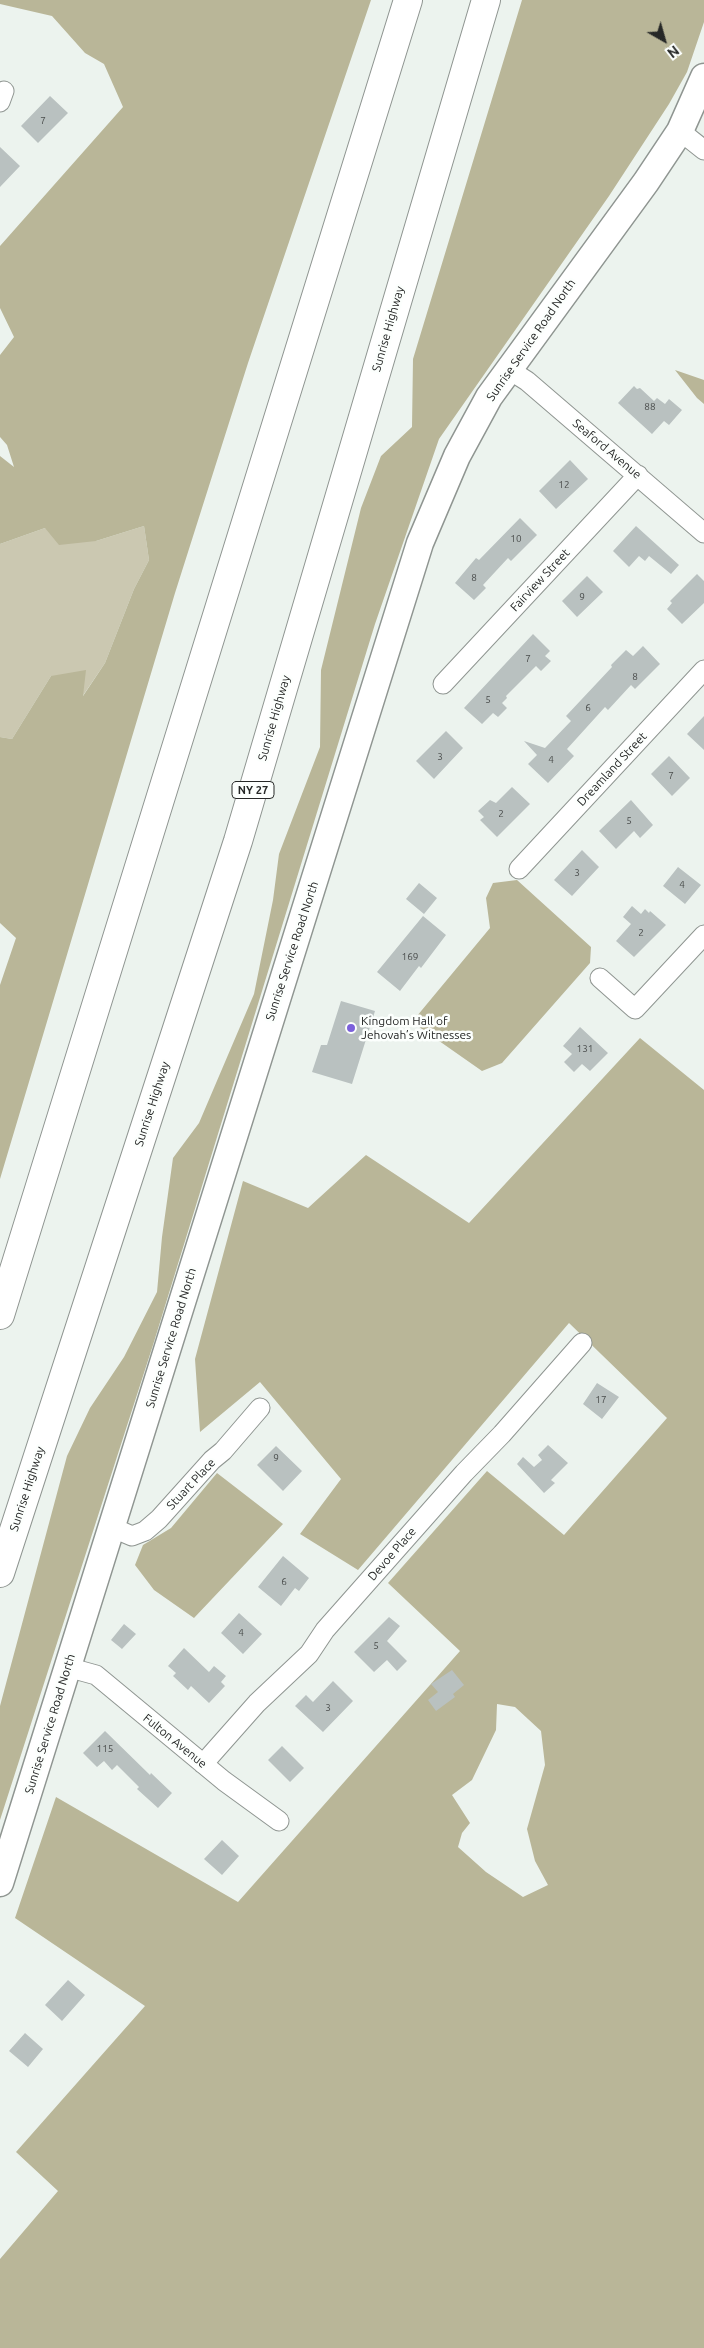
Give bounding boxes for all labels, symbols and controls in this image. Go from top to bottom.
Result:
north arrow [639,15,689,65]
text: N [664,42,682,61]
house number: 7 [40,115,46,127]
street label: Sunrise Service Road North [483,276,579,404]
street label: Sunrise Highway [369,285,407,373]
house number: 88 [644,401,656,413]
street label: Seaford Avenue [570,416,644,482]
house number: 12 [558,479,570,491]
house number: 10 [510,533,522,545]
street label: Fairview Street [507,546,573,614]
house number: 8 [471,572,477,584]
house number: 9 [579,591,585,603]
house number: 7 [525,653,531,665]
house number: 8 [632,671,638,683]
street label: Sunrise Highway [255,674,293,762]
house number: 5 [485,694,491,706]
house number: 6 [585,702,591,714]
street label: Dreamland Street [574,729,650,809]
house number: 3 [437,751,443,763]
house number: 4 [548,754,554,766]
house number: 7 [668,770,674,782]
road number: NY 27 [232,782,274,798]
house number: 2 [498,808,504,820]
house number: 5 [626,815,632,827]
house number: 3 [574,867,580,879]
house number: 4 [679,879,685,891]
street label: Sunrise Service Road North [263,880,321,1022]
house number: 2 [638,927,644,939]
house number: 169 [402,951,418,963]
place label: Kingdom Hall of Jehovah’s Witnesses [361,1014,471,1042]
marker: Kingdom Hall of Jehovah’s Witnesses [345,1022,357,1034]
house number: 131 [577,1043,593,1055]
street label: Sunrise Highway [132,1060,172,1148]
street label: Sunrise Service Road North [143,1266,199,1410]
house number: 17 [595,1394,607,1406]
street label: Sunrise Highway [7,1445,47,1533]
house number: 9 [273,1452,279,1464]
street label: Stuart Place [164,1455,218,1513]
street label: Devoe Place [365,1524,419,1584]
house number: 6 [281,1576,287,1588]
house number: 4 [238,1627,244,1639]
house number: 5 [373,1640,379,1652]
street label: Sunrise Service Road North [22,1652,78,1796]
house number: 3 [325,1702,331,1714]
street label: Fulton Avenue [140,1711,210,1771]
house number: 115 [97,1743,113,1755]

